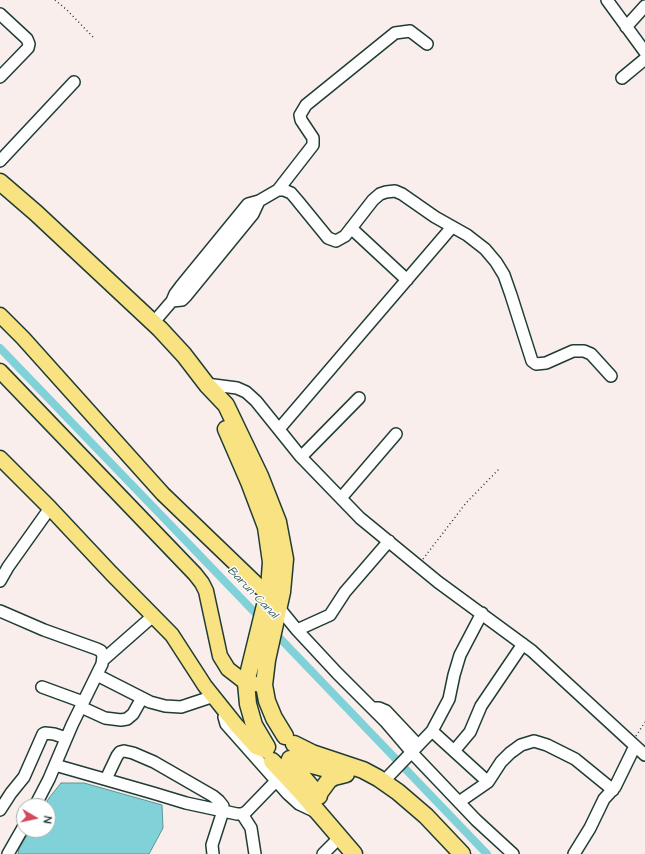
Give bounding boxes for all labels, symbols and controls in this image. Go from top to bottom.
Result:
water label: Barun Canal [224,564,280,622]
north arrow [16,798,56,838]
text: N [39,815,55,824]

